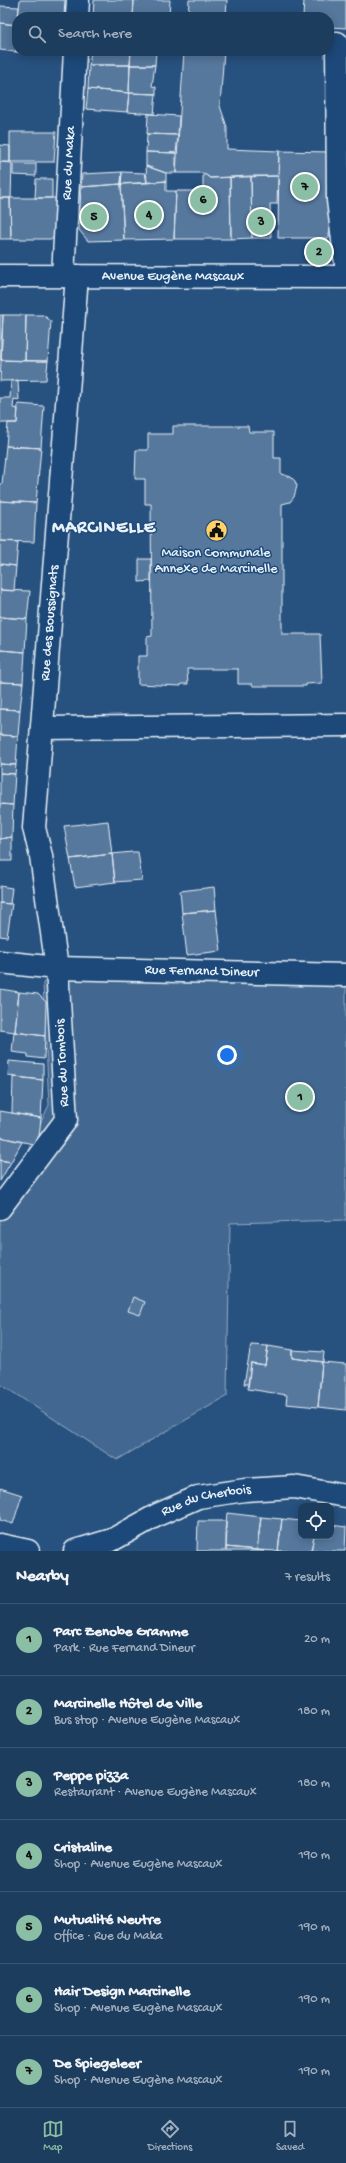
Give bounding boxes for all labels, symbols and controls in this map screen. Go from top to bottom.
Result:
search box [12,12,334,56]
icon: search [26,23,48,45]
text: Search here [58,25,132,43]
street label: Rue du Maka [59,124,80,201]
pin: 7 [292,172,318,202]
pin: 6 [190,185,216,215]
pin: 4 [136,200,162,230]
pin: 5 [81,202,107,232]
pin: 3 [248,207,274,237]
pin: 2 [306,237,332,267]
street label: Avenue Eugène Mascaux [102,268,245,285]
district label: MARCINELLE [52,518,157,539]
public building icon: Maison Communale Annexe de Marcinelle [203,518,229,544]
place label: Maison Communale Annexe de Marcinelle [155,545,278,578]
street label: Rue des Boussignats [37,564,63,681]
street label: Rue Fernand Dineur [144,962,260,981]
street label: Rue du Tombois [52,1018,74,1107]
your location [217,1045,237,1065]
pin: 1 [287,1082,313,1112]
street label: Rue du Cherbois [159,1481,252,1521]
map controls [298,1503,334,1539]
button: locate [298,1503,334,1539]
text: Nearby [16,1567,69,1587]
text: 7 results [285,1570,330,1585]
text: Parc Zenobe Gramme [54,1623,188,1641]
text: 1 [26,1632,32,1647]
text: 20 m [304,1632,330,1647]
text: Park · Rue Fernand Dineur [54,1641,195,1656]
text: Marcinelle Hôtel de Ville [54,1695,202,1713]
text: 2 [26,1704,32,1719]
text: 180 m [298,1704,330,1719]
text: Bus stop · Avenue Eugène Mascaux [54,1713,240,1728]
text: Peppe pizza [54,1767,128,1785]
text: 3 [26,1776,32,1791]
text: 180 m [298,1776,330,1791]
text: Restaurant · Avenue Eugène Mascaux [54,1785,257,1800]
text: Cristaline [54,1839,112,1857]
text: 4 [26,1848,32,1863]
text: 190 m [299,1848,330,1863]
text: Shop · Avenue Eugène Mascaux [54,1857,222,1872]
text: Mutualité Neutre [54,1911,161,1929]
text: 5 [26,1920,32,1935]
text: 190 m [299,1920,330,1935]
text: Office · Rue du Maka [54,1929,163,1944]
text: Hair Design Marcinelle [54,1983,190,2001]
text: 6 [26,1992,32,2007]
text: 190 m [299,1992,330,2007]
text: Shop · Avenue Eugène Mascaux [54,2001,222,2016]
text: De Spiegeleer [54,2055,141,2073]
text: 7 [26,2064,32,2079]
text: 190 m [299,2064,330,2079]
text: Shop · Avenue Eugène Mascaux [54,2073,222,2088]
tab: Map [42,2118,64,2154]
tab: Directions [148,2118,192,2154]
tab: Saved [276,2118,304,2154]

